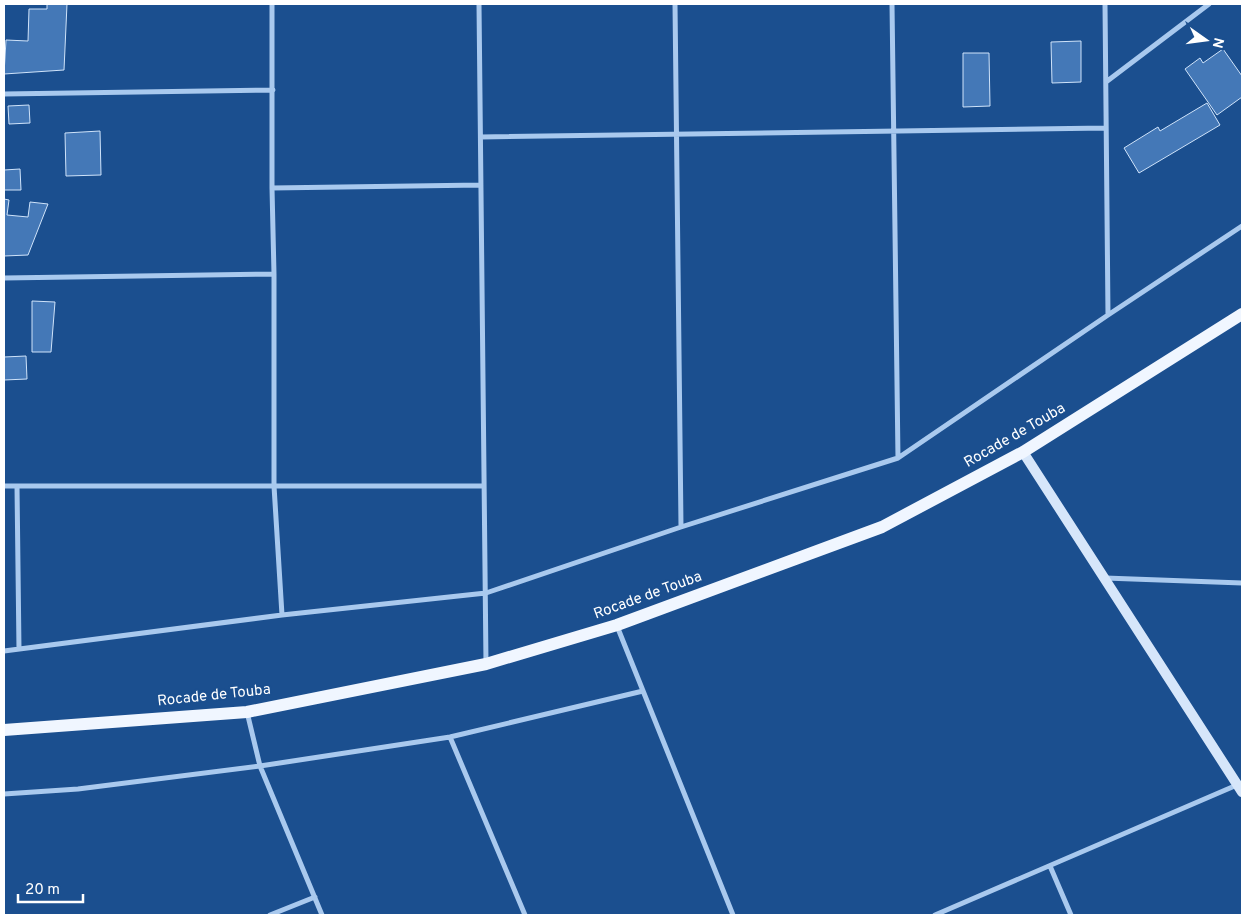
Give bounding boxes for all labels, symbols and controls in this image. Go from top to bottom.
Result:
north arrow [1181,15,1231,65]
text: N [1208,36,1227,50]
street label: Rocade de Touba [961,399,1069,473]
street label: Rocade de Touba [591,568,705,624]
street label: Rocade de Touba [156,681,272,711]
scale bar [18,872,82,904]
text: 20 m [25,881,60,900]

